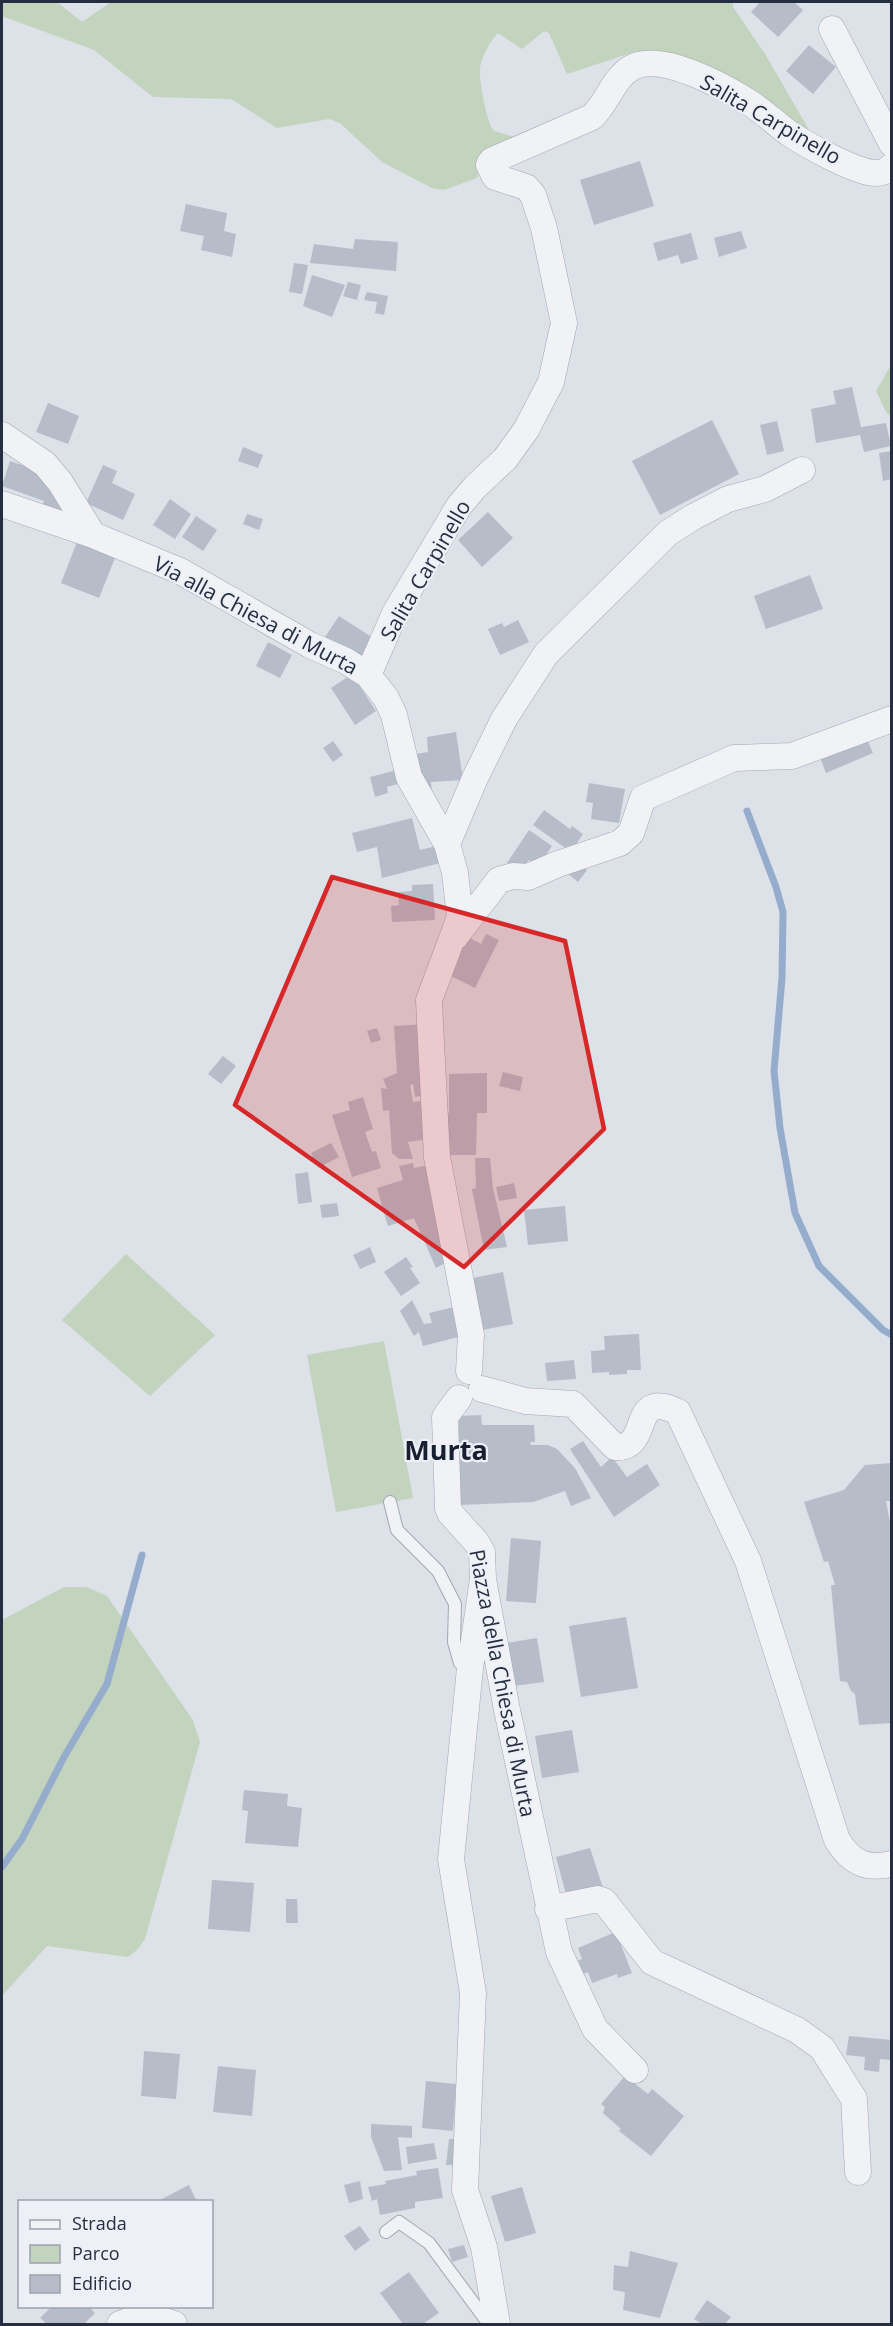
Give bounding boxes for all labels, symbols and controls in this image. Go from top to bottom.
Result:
street label: Salita Carpinello [696,67,846,171]
street label: Salita Carpinello [373,495,477,645]
street label: Via alla Chiesa di Murta [149,549,363,681]
district label: Murta [404,1431,488,1468]
street label: Piazza della Chiesa di Murta [463,1547,543,1819]
legend [18,2200,213,2308]
text: Strada [72,2211,127,2235]
text: Parco [72,2241,120,2265]
text: Edificio [72,2271,132,2295]

